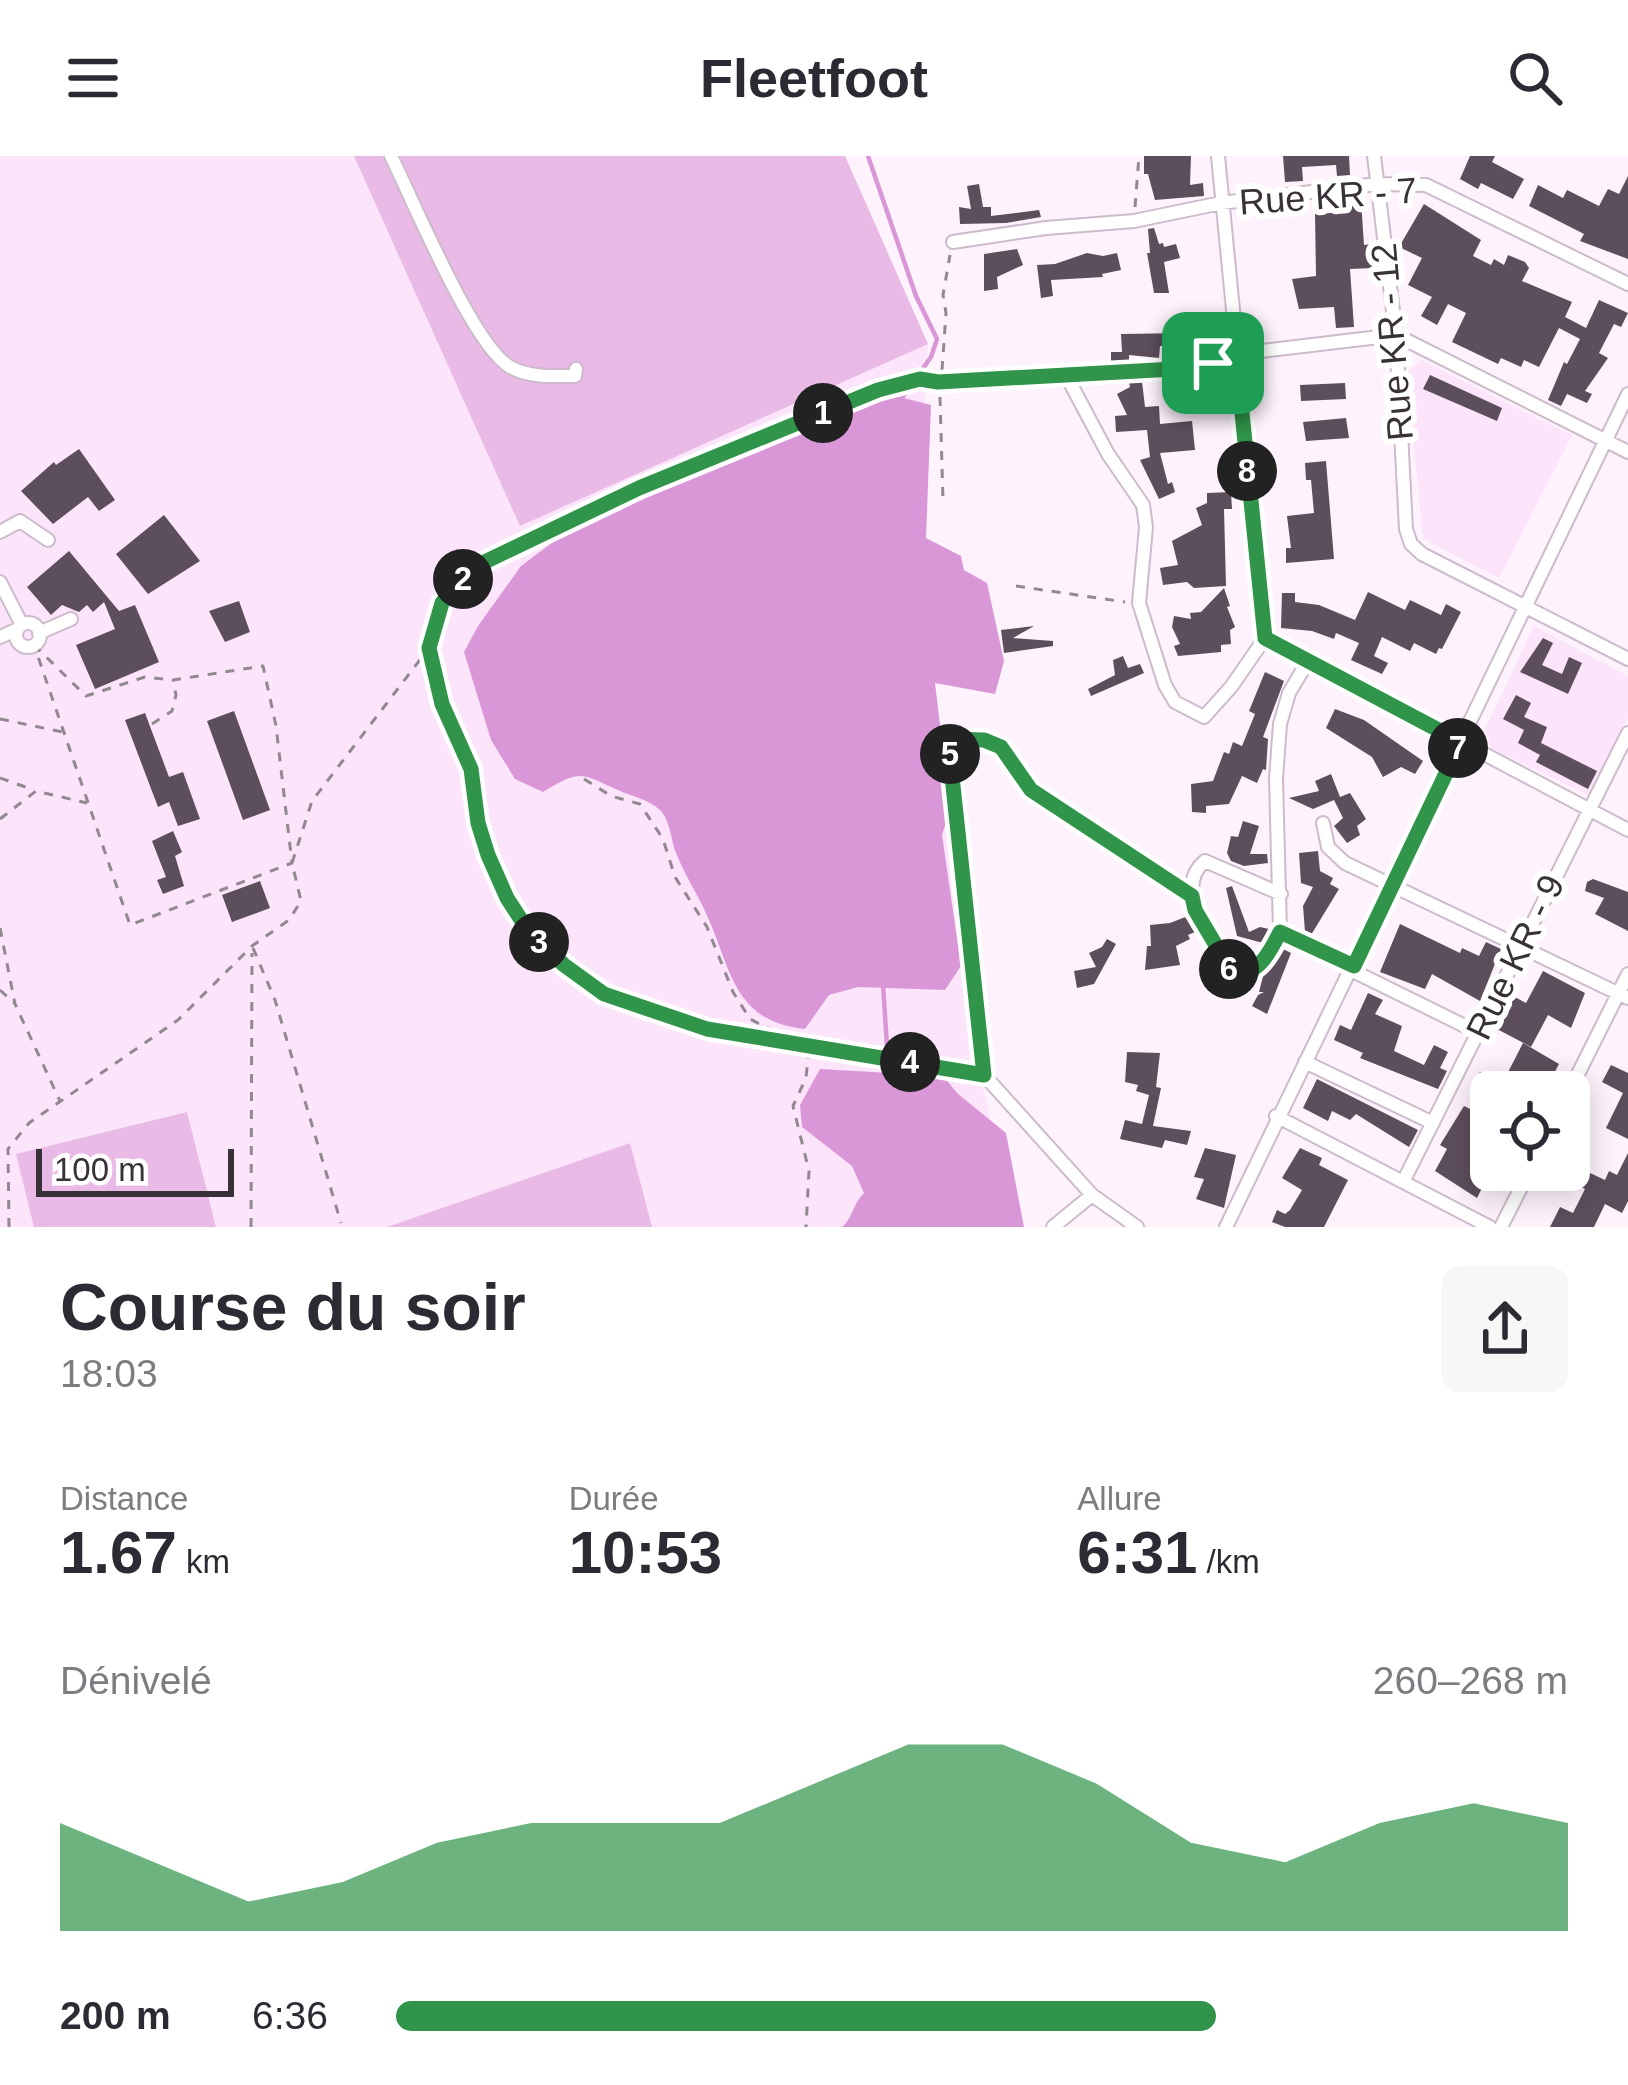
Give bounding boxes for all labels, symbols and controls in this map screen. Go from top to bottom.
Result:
icon: menu [60,45,126,111]
icon: search [1502,45,1568,111]
text: Fleetfoot [700,48,928,108]
street label: Rue KR - 7 [1238,169,1418,223]
street label: Rue KR - 12 [1363,242,1421,442]
pin [1162,312,1264,414]
icon: arrive [1180,330,1246,396]
pin: 1 [793,383,853,443]
text: 1 [814,394,832,431]
pin: 8 [1217,441,1277,501]
text: 8 [1238,452,1256,489]
pin: 2 [433,549,493,609]
text: 2 [454,560,472,597]
pin: 7 [1428,718,1488,778]
pin: 5 [920,724,980,784]
text: 7 [1449,729,1467,766]
text: 5 [941,735,959,772]
street label: Rue KR - 9 [1458,868,1572,1046]
pin: 3 [509,912,569,972]
text: 3 [530,923,548,960]
pin: 6 [1199,939,1259,999]
text: 6 [1220,950,1238,987]
pin: 4 [880,1032,940,1092]
text: 4 [901,1043,919,1080]
map controls [1470,1071,1590,1191]
button: locate [1470,1071,1590,1191]
scale bar [36,1143,234,1196]
text: 100 m [54,1151,146,1188]
button: share [1442,1266,1568,1392]
text: Course du soir [60,1270,526,1344]
text: 18:03 [60,1352,158,1395]
text: Distance [60,1480,188,1517]
text: Durée [569,1480,659,1517]
text: Allure [1077,1480,1162,1517]
text: 1.67 [60,1519,177,1586]
text: 10:53 [569,1519,722,1586]
text: 6:31 [1077,1519,1197,1586]
text: km [177,1543,230,1580]
text: /km [1197,1543,1260,1580]
text: Dénivelé [60,1659,212,1702]
text: 260–268 m [1373,1659,1568,1702]
text: 200 m [60,1994,171,2037]
text: 6:36 [252,1994,328,2037]

